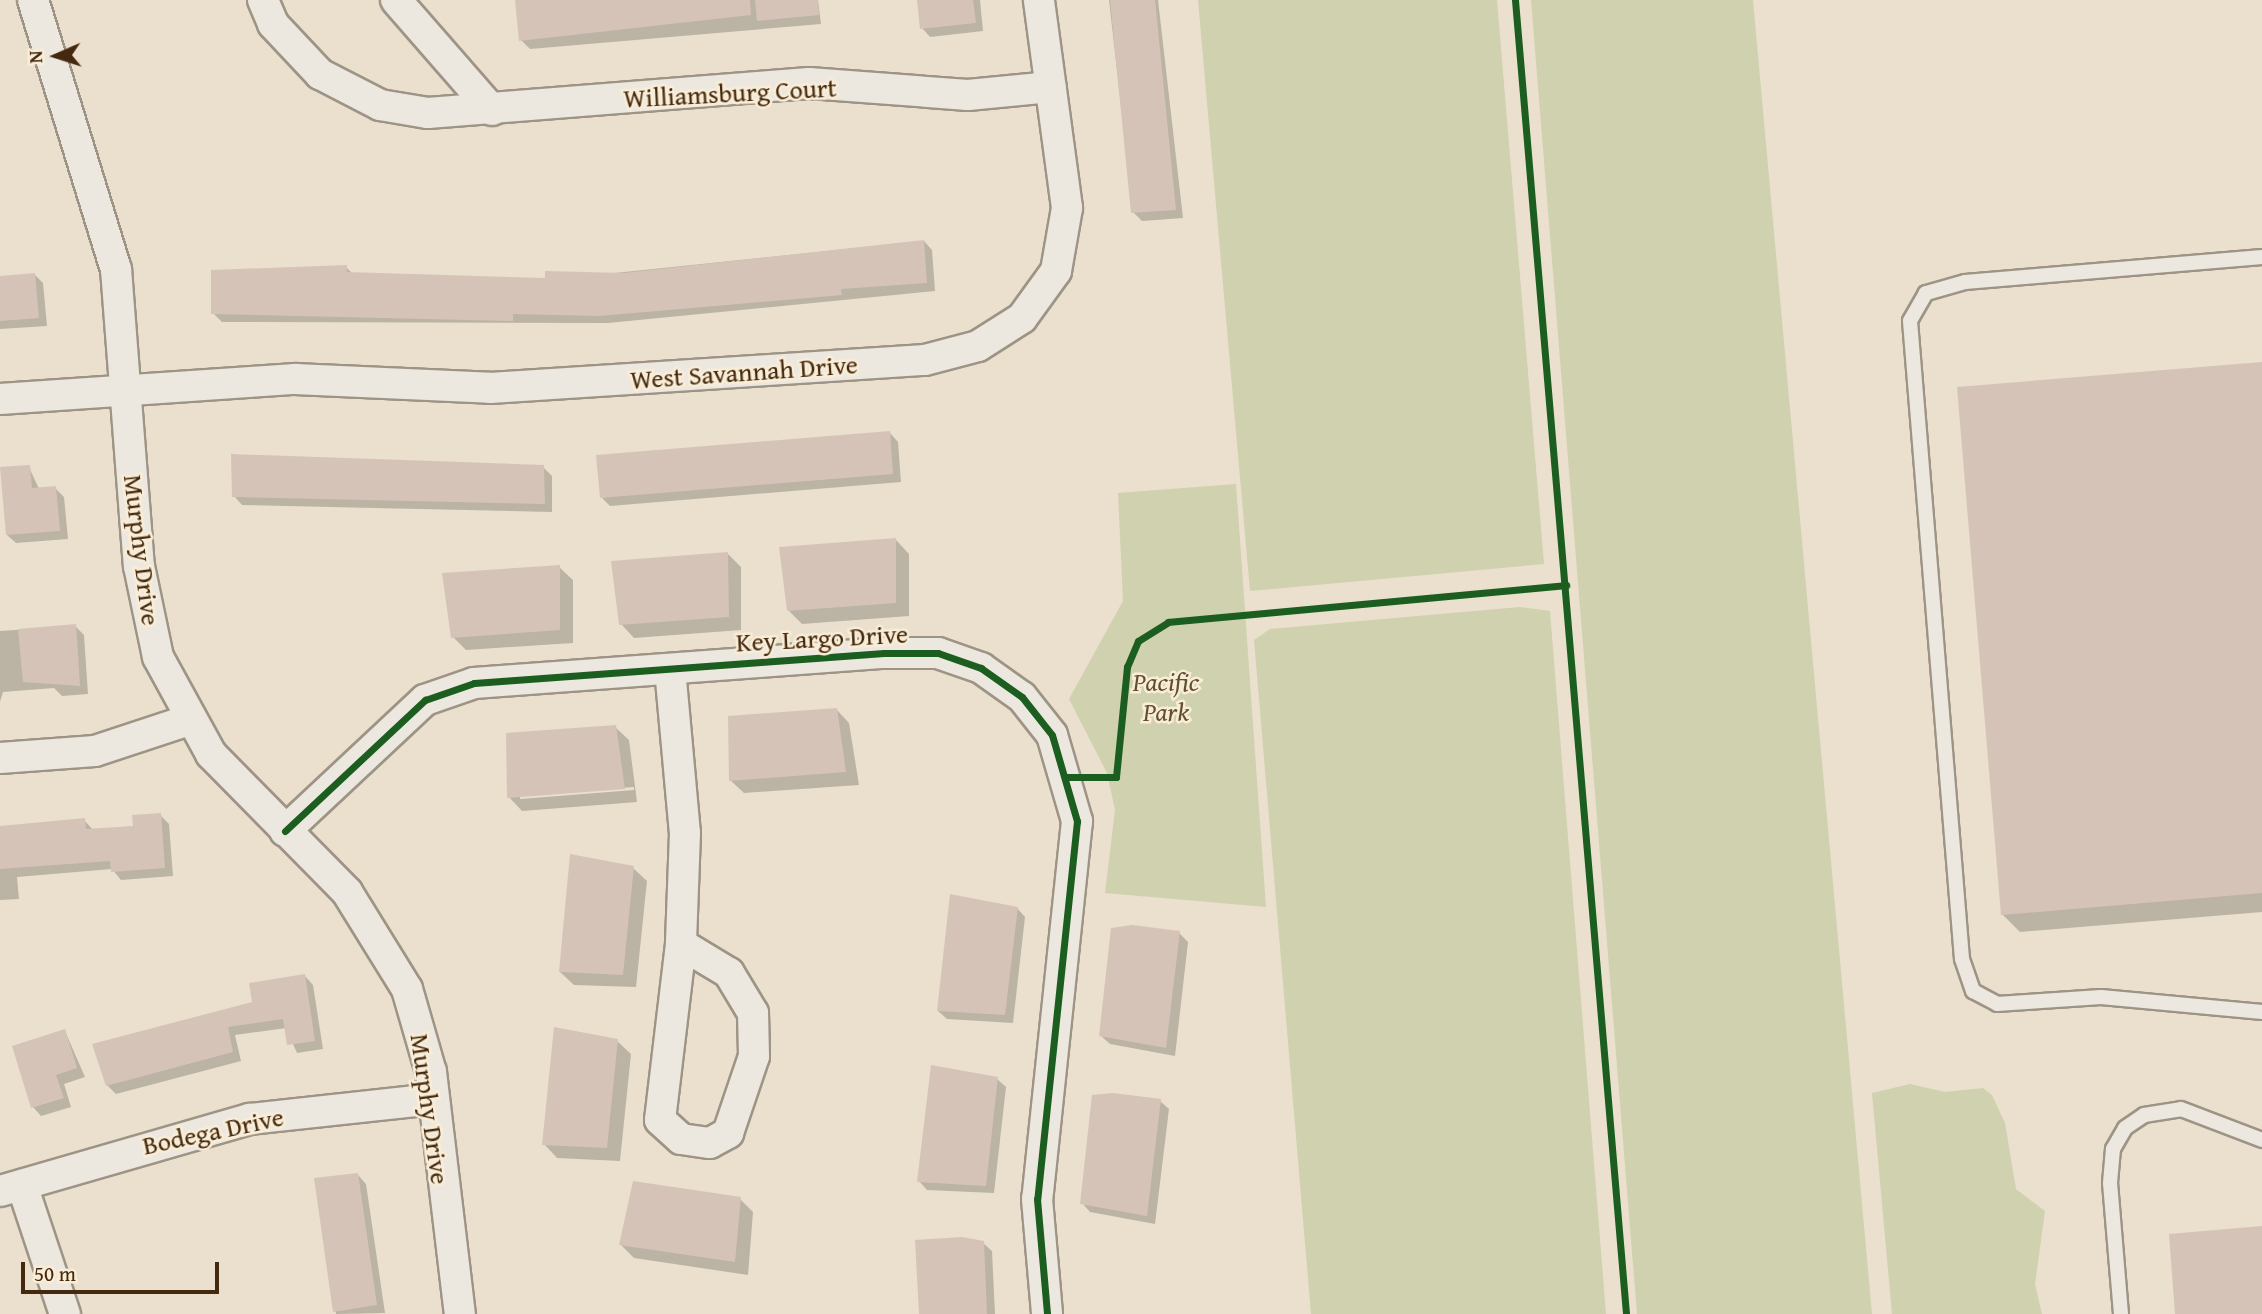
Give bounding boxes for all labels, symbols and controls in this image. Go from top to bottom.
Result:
north arrow [21,21,91,91]
text: N [21,50,49,64]
street label: Williamsburg Court [623,72,837,114]
street label: West Savannah Drive [629,348,859,396]
street label: Murphy Drive [117,473,167,627]
street label: Key Largo Drive [735,618,909,658]
park label: Pacific Park [1133,666,1199,728]
street label: Murphy Drive [404,1032,456,1186]
street label: Bodega Drive [140,1101,286,1161]
scale bar [24,1248,222,1292]
text: 50 m [34,1258,76,1289]

